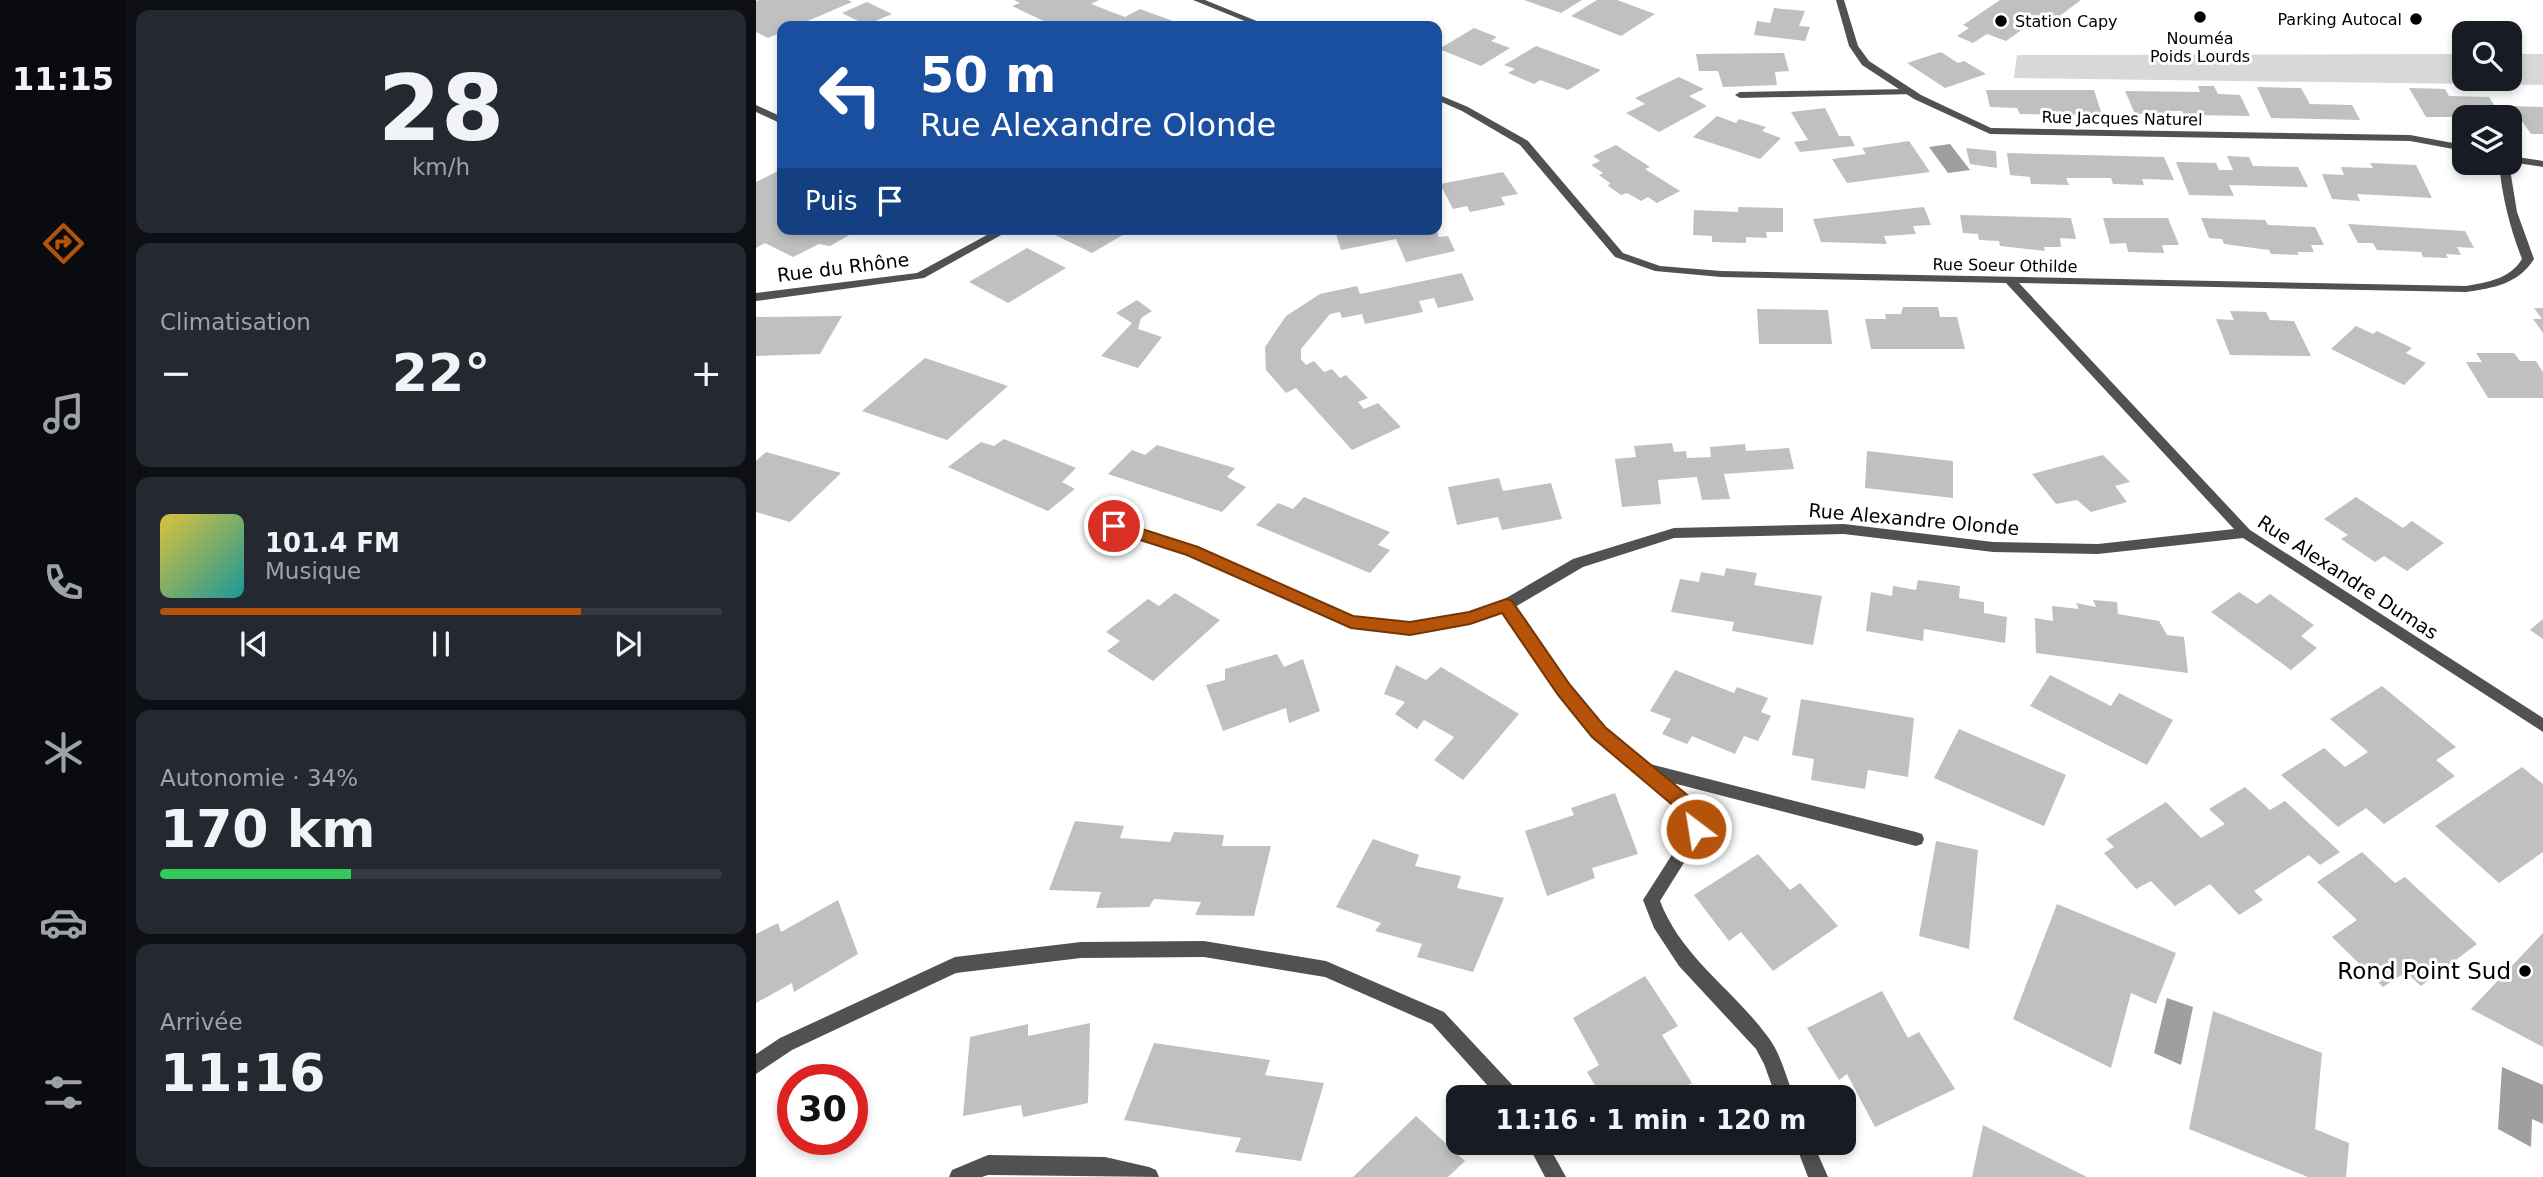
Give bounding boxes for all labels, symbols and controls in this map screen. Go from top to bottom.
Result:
marker: Nouméa Poids Lourds [2192,9,2208,25]
place label: Parking Autocal [2277,10,2402,29]
marker: Parking Autocal [2408,11,2424,27]
place label: Station Capy [2015,12,2118,31]
marker: Station Capy [1993,13,2009,29]
map controls [2452,21,2522,175]
button: search [2452,21,2522,91]
place label: Nouméa Poids Lourds [2150,29,2250,66]
text: 50 m [920,47,1056,104]
icon: left [805,49,896,140]
text: 28 [378,56,504,161]
text: 11:15 [12,60,114,98]
button: layers [2452,105,2522,175]
text: Rue Alexandre Olonde [920,106,1276,144]
street label: Rue Jacques Naturel [2041,108,2203,129]
text: km/h [412,154,470,180]
icon: arrive [871,182,909,220]
text: Puis [805,186,857,216]
icon: directions [39,219,88,268]
street label: Rue du Rhône [776,248,910,286]
street label: Rue Soeur Othilde [1932,255,2078,276]
text: Climatisation [160,309,311,335]
text: 22° [392,343,490,403]
text: − [160,351,192,395]
text: + [690,351,722,395]
icon: music [39,389,88,438]
pin [1084,496,1144,556]
street label: Rue Alexandre Olonde [1808,499,2020,539]
icon: arrive [1095,507,1133,545]
street label: Rue Alexandre Dumas [2254,510,2442,644]
text: 101.4 FM [265,528,400,558]
icon: phone [39,558,88,607]
text: Musique [265,558,361,584]
icon: previous [235,625,273,663]
icon: pause [422,625,460,663]
icon: next [609,625,647,663]
icon: climate [39,728,88,777]
text: Autonomie · 34% [160,765,358,791]
position arrow [1659,792,1733,866]
text: 170 km [160,799,375,859]
icon: car [39,898,88,947]
place label: Rond Point Sud [2337,958,2511,984]
marker: Rond Point Sud [2517,963,2533,979]
text: Arrivée [160,1009,243,1035]
text: 11:16 [160,1043,326,1103]
speed limit sign: 30 [777,1064,868,1155]
icon: filters [39,1068,88,1117]
text: 11:16 · 1 min · 120 m [1496,1105,1806,1135]

